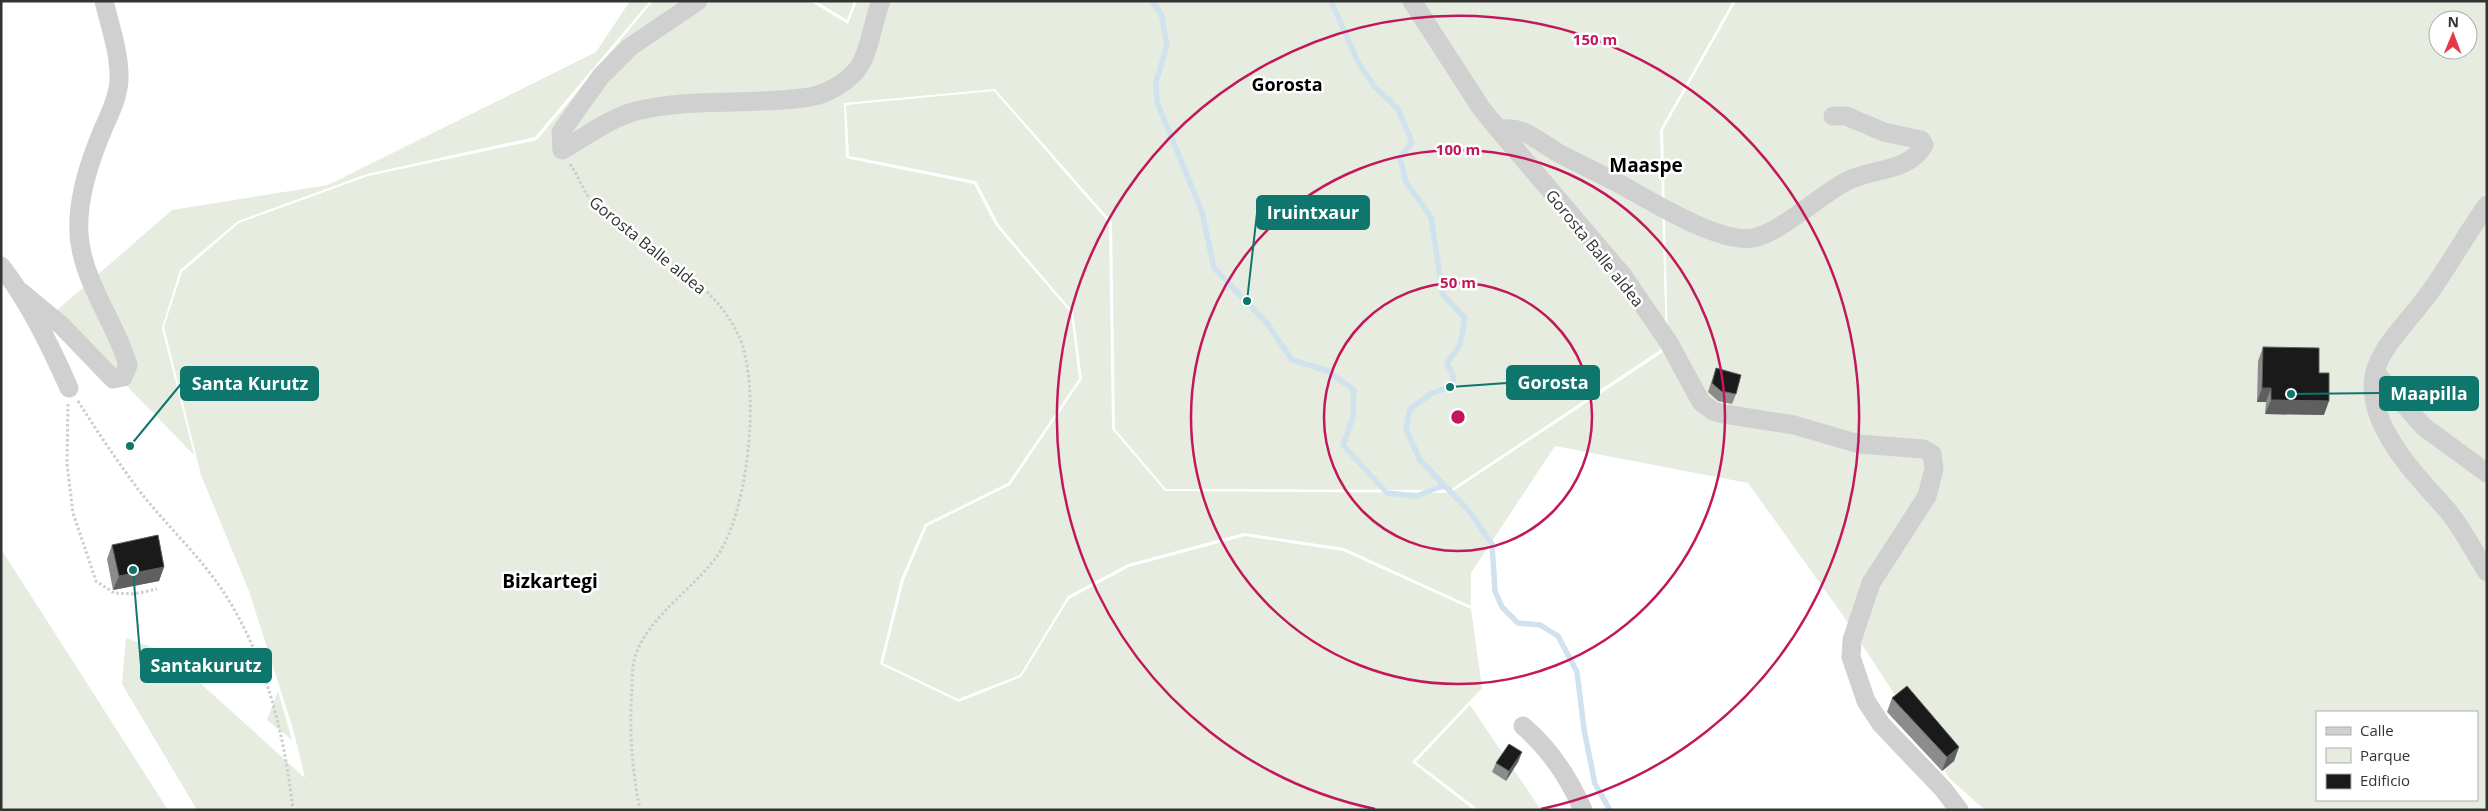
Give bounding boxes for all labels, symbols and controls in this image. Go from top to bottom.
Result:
north arrow [2428,10,2478,60]
text: N [2447,12,2459,31]
text: 150 m [1573,29,1617,49]
district label: Gorosta [1251,72,1323,96]
text: 100 m [1436,139,1480,159]
district label: Maaspe [1609,152,1683,178]
street label: Gorosta Balle aldea [1541,185,1649,311]
street label: Gorosta Balle aldea [585,191,711,299]
callout: Iruintxaur [1257,196,1369,229]
text: Iruintxaur [1267,200,1359,224]
text: 50 m [1440,272,1476,292]
callout: Gorosta [1507,366,1599,399]
callout: Santa Kurutz [181,367,318,400]
text: Gorosta [1517,370,1589,394]
text: Santa Kurutz [192,371,308,395]
callout: Maapilla [2380,377,2478,410]
text: Maapilla [2390,381,2468,405]
centre of rings [1449,408,1467,426]
district label: Bizkartegi [502,568,598,594]
callout: Santakurutz [141,649,271,682]
text: Santakurutz [151,653,262,677]
legend [2316,711,2478,801]
text: Calle [2360,720,2394,740]
text: Parque [2360,745,2410,765]
text: Edificio [2360,770,2410,790]

